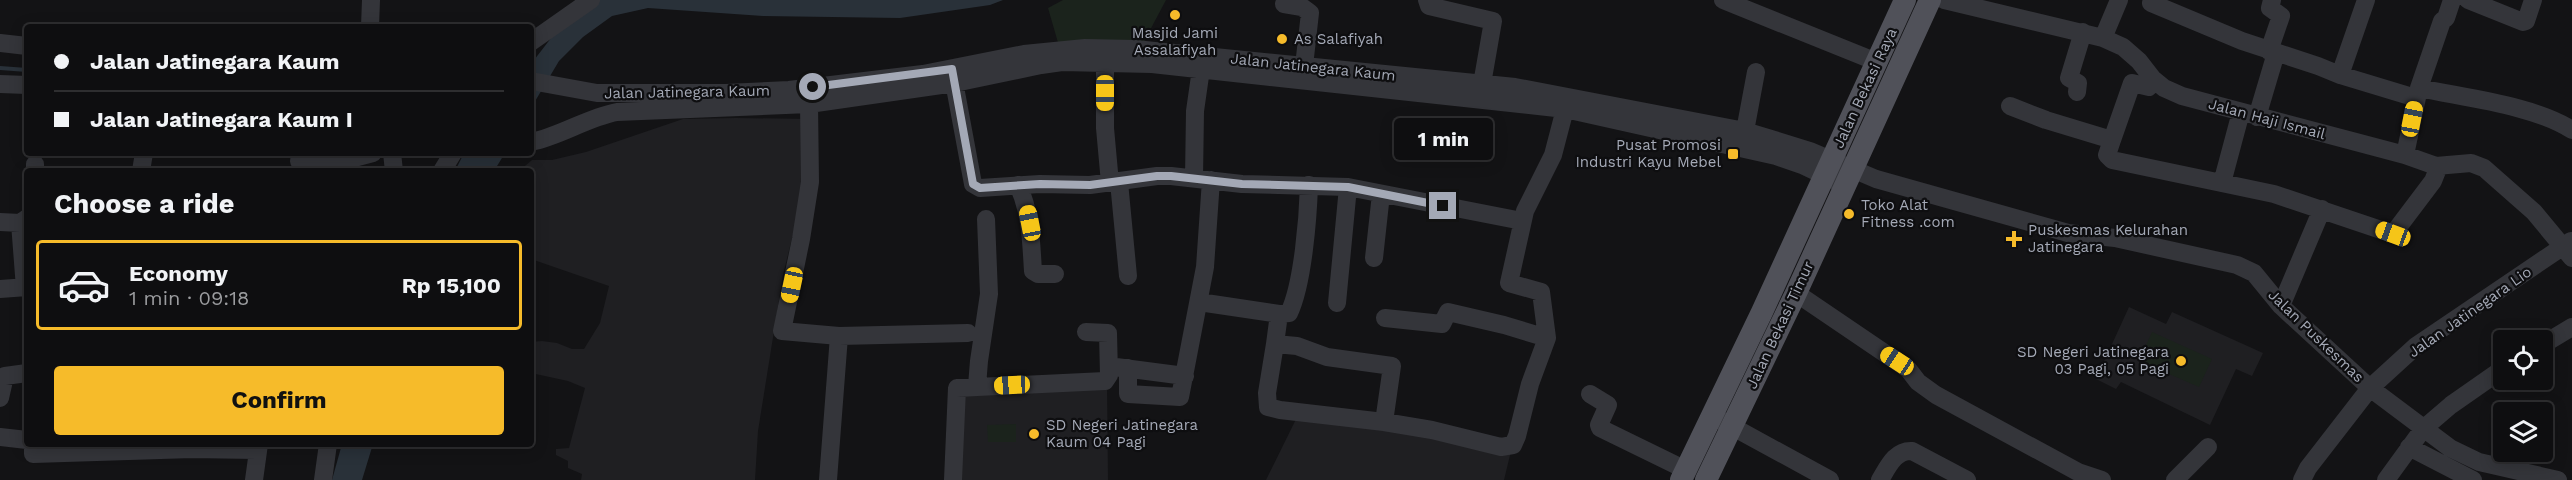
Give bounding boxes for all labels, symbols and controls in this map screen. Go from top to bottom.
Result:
marker: Masjid Jami Assalafiyah [1168,8,1182,22]
place label: Masjid Jami Assalafiyah [1132,24,1218,59]
street label: Jalan Bekasi Raya [1829,25,1901,151]
place label: As Salafiyah [1294,30,1383,48]
marker: As Salafiyah [1275,32,1289,46]
text: Jalan Jatinegara Kaum [90,49,339,74]
street label: Jalan Jatinegara Kaum [1230,49,1396,85]
route start [799,73,826,100]
car [1096,75,1114,111]
street label: Jalan Jatinegara Kaum [604,82,770,102]
street label: Jalan Haji Ismail [2207,95,2328,143]
car [2400,100,2424,138]
text: Jalan Jatinegara Kaum I [90,107,353,132]
callout: 1 min [1394,119,1492,161]
text: 1 min [1418,127,1469,151]
place label: Pusat Promosi Industri Kayu Mebel [1575,136,1721,171]
marker: Pusat Promosi Industri Kayu Mebel [1726,147,1740,161]
text: Choose a ride [54,188,234,220]
route end [1429,192,1456,219]
place label: Toko Alat Fitness .com [1861,196,1955,231]
car [1018,204,1042,242]
marker: Toko Alat Fitness .com [1842,207,1856,221]
car [2373,219,2413,249]
place label: Puskesmas Kelurahan Jatinegara [2028,221,2188,256]
marker: Puskesmas Kelurahan Jatinegara [2005,230,2023,248]
icon: car [57,258,111,312]
street label: Jalan Bekasi Timur [1743,258,1817,392]
text: Economy [129,261,228,286]
street label: Jalan Jatinegara Lio [2405,263,2535,361]
car [779,266,805,304]
text: Rp 15,100 [402,273,501,298]
text: 1 min · 09:18 [129,286,249,310]
street label: Jalan Puskesmas [2264,286,2368,386]
map controls [2493,330,2553,462]
button: locate [2493,330,2553,390]
place label: SD Negeri Jatinegara 03 Pagi, 05 Pagi [2017,343,2170,378]
car [1877,344,1917,378]
marker: SD Negeri Jatinegara 03 Pagi, 05 Pagi [2174,354,2188,368]
button: Confirm [54,366,504,435]
car [994,375,1030,395]
button: layers [2493,402,2553,462]
place label: SD Negeri Jatinegara Kaum 04 Pagi [1046,416,1199,451]
marker: SD Negeri Jatinegara Kaum 04 Pagi [1027,427,1041,441]

